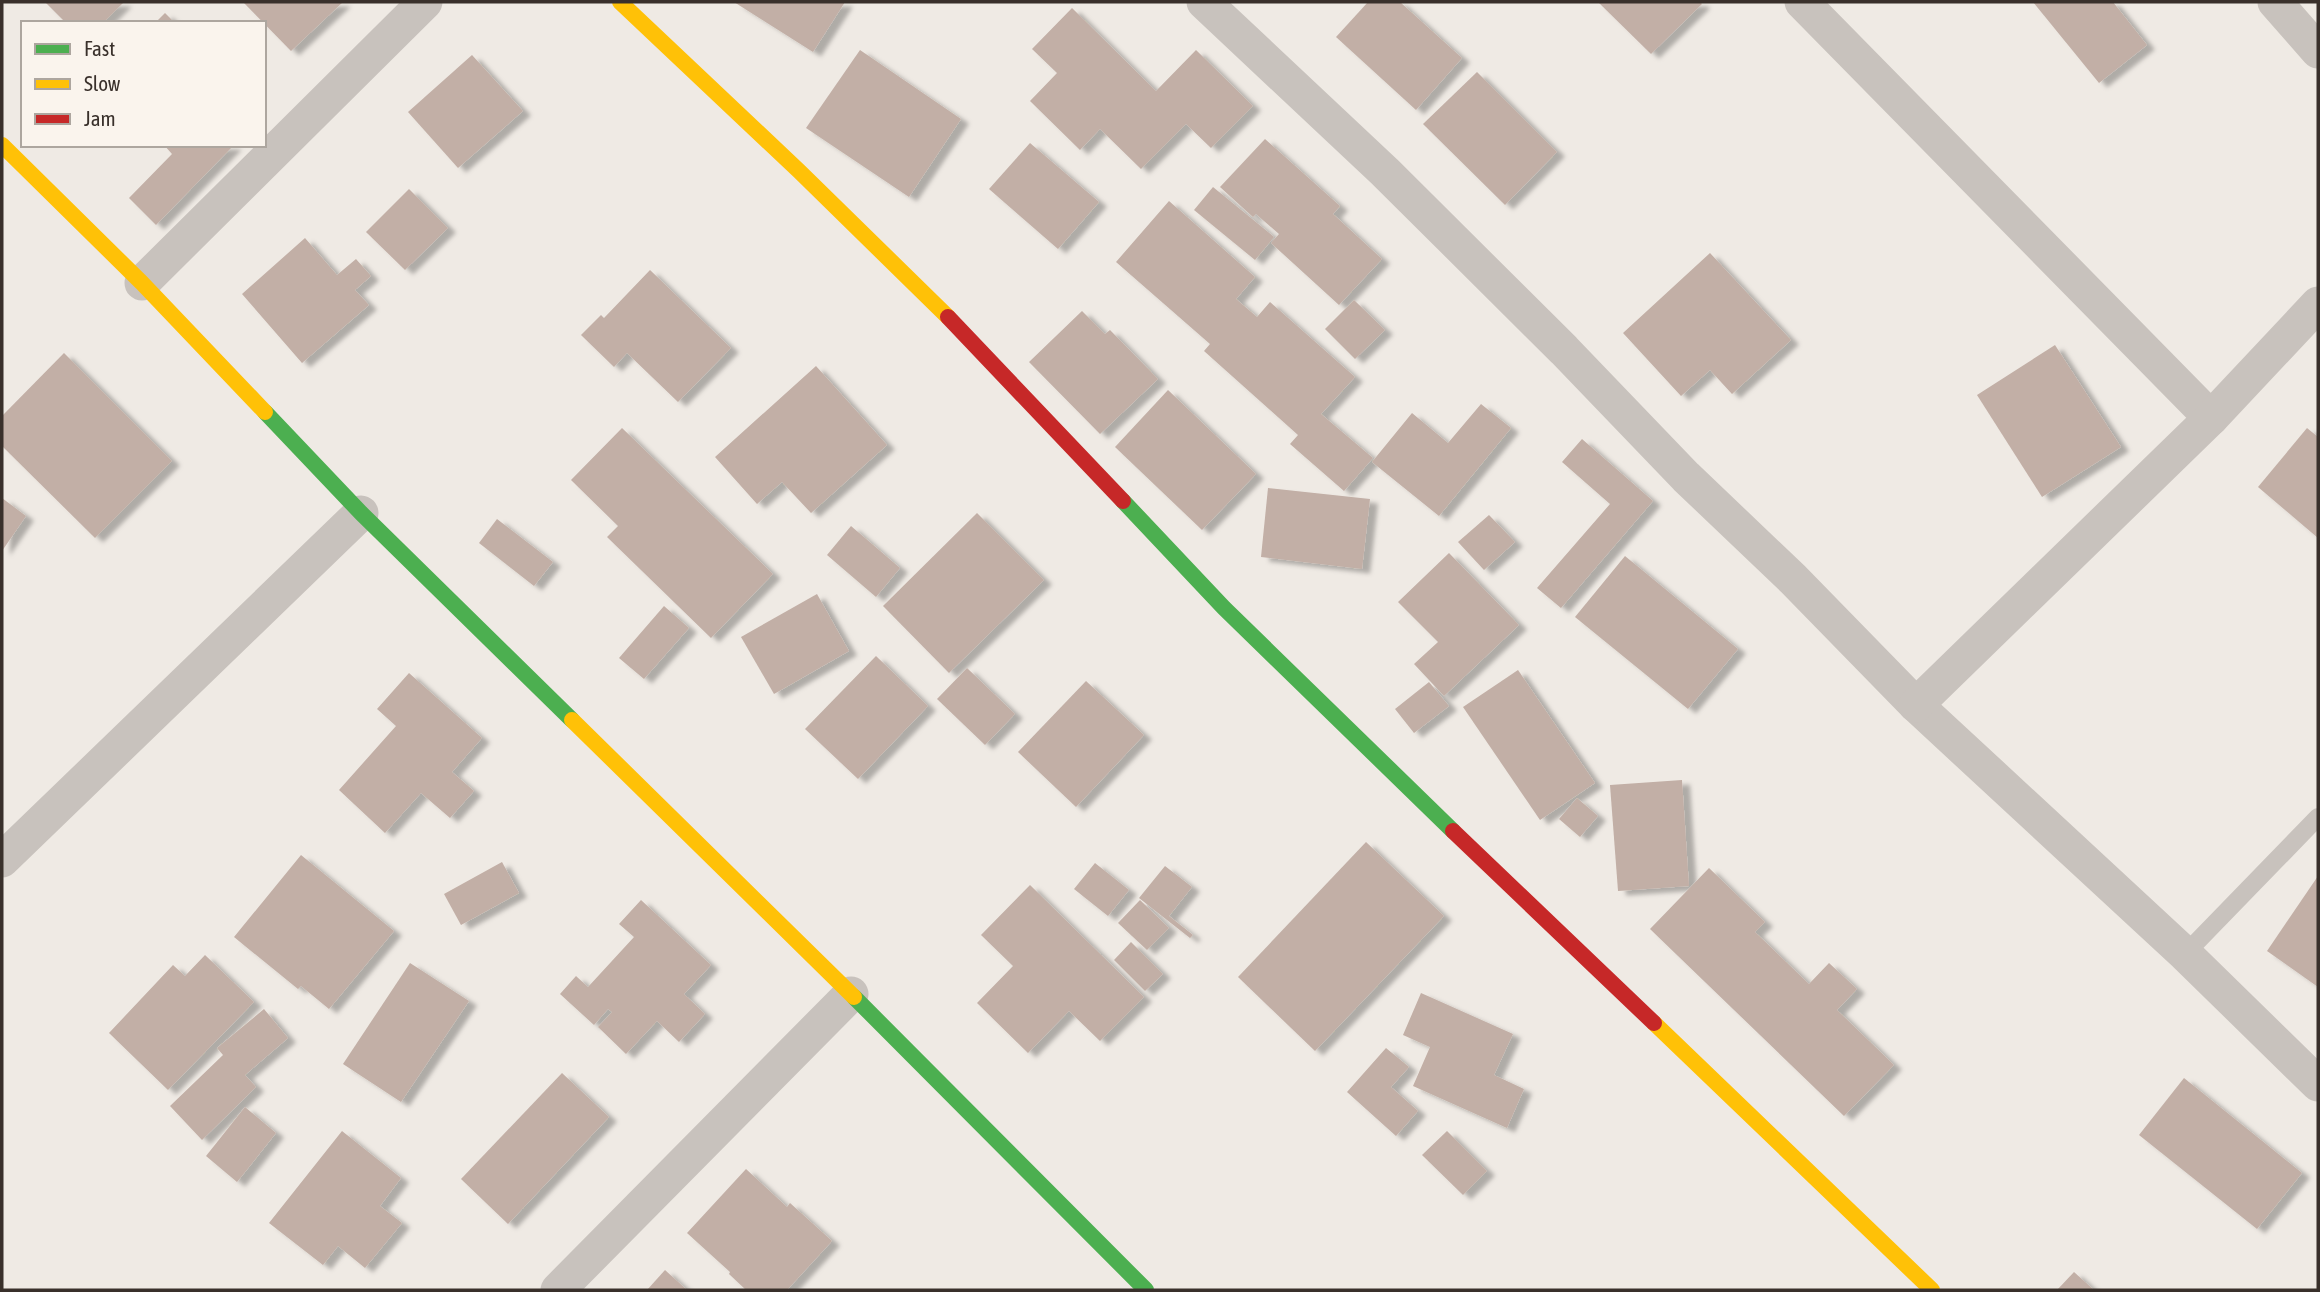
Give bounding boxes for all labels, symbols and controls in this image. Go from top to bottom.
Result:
legend [21,21,266,147]
text: Fast [84,36,115,60]
text: Slow [84,71,121,95]
text: Jam [84,106,116,130]

